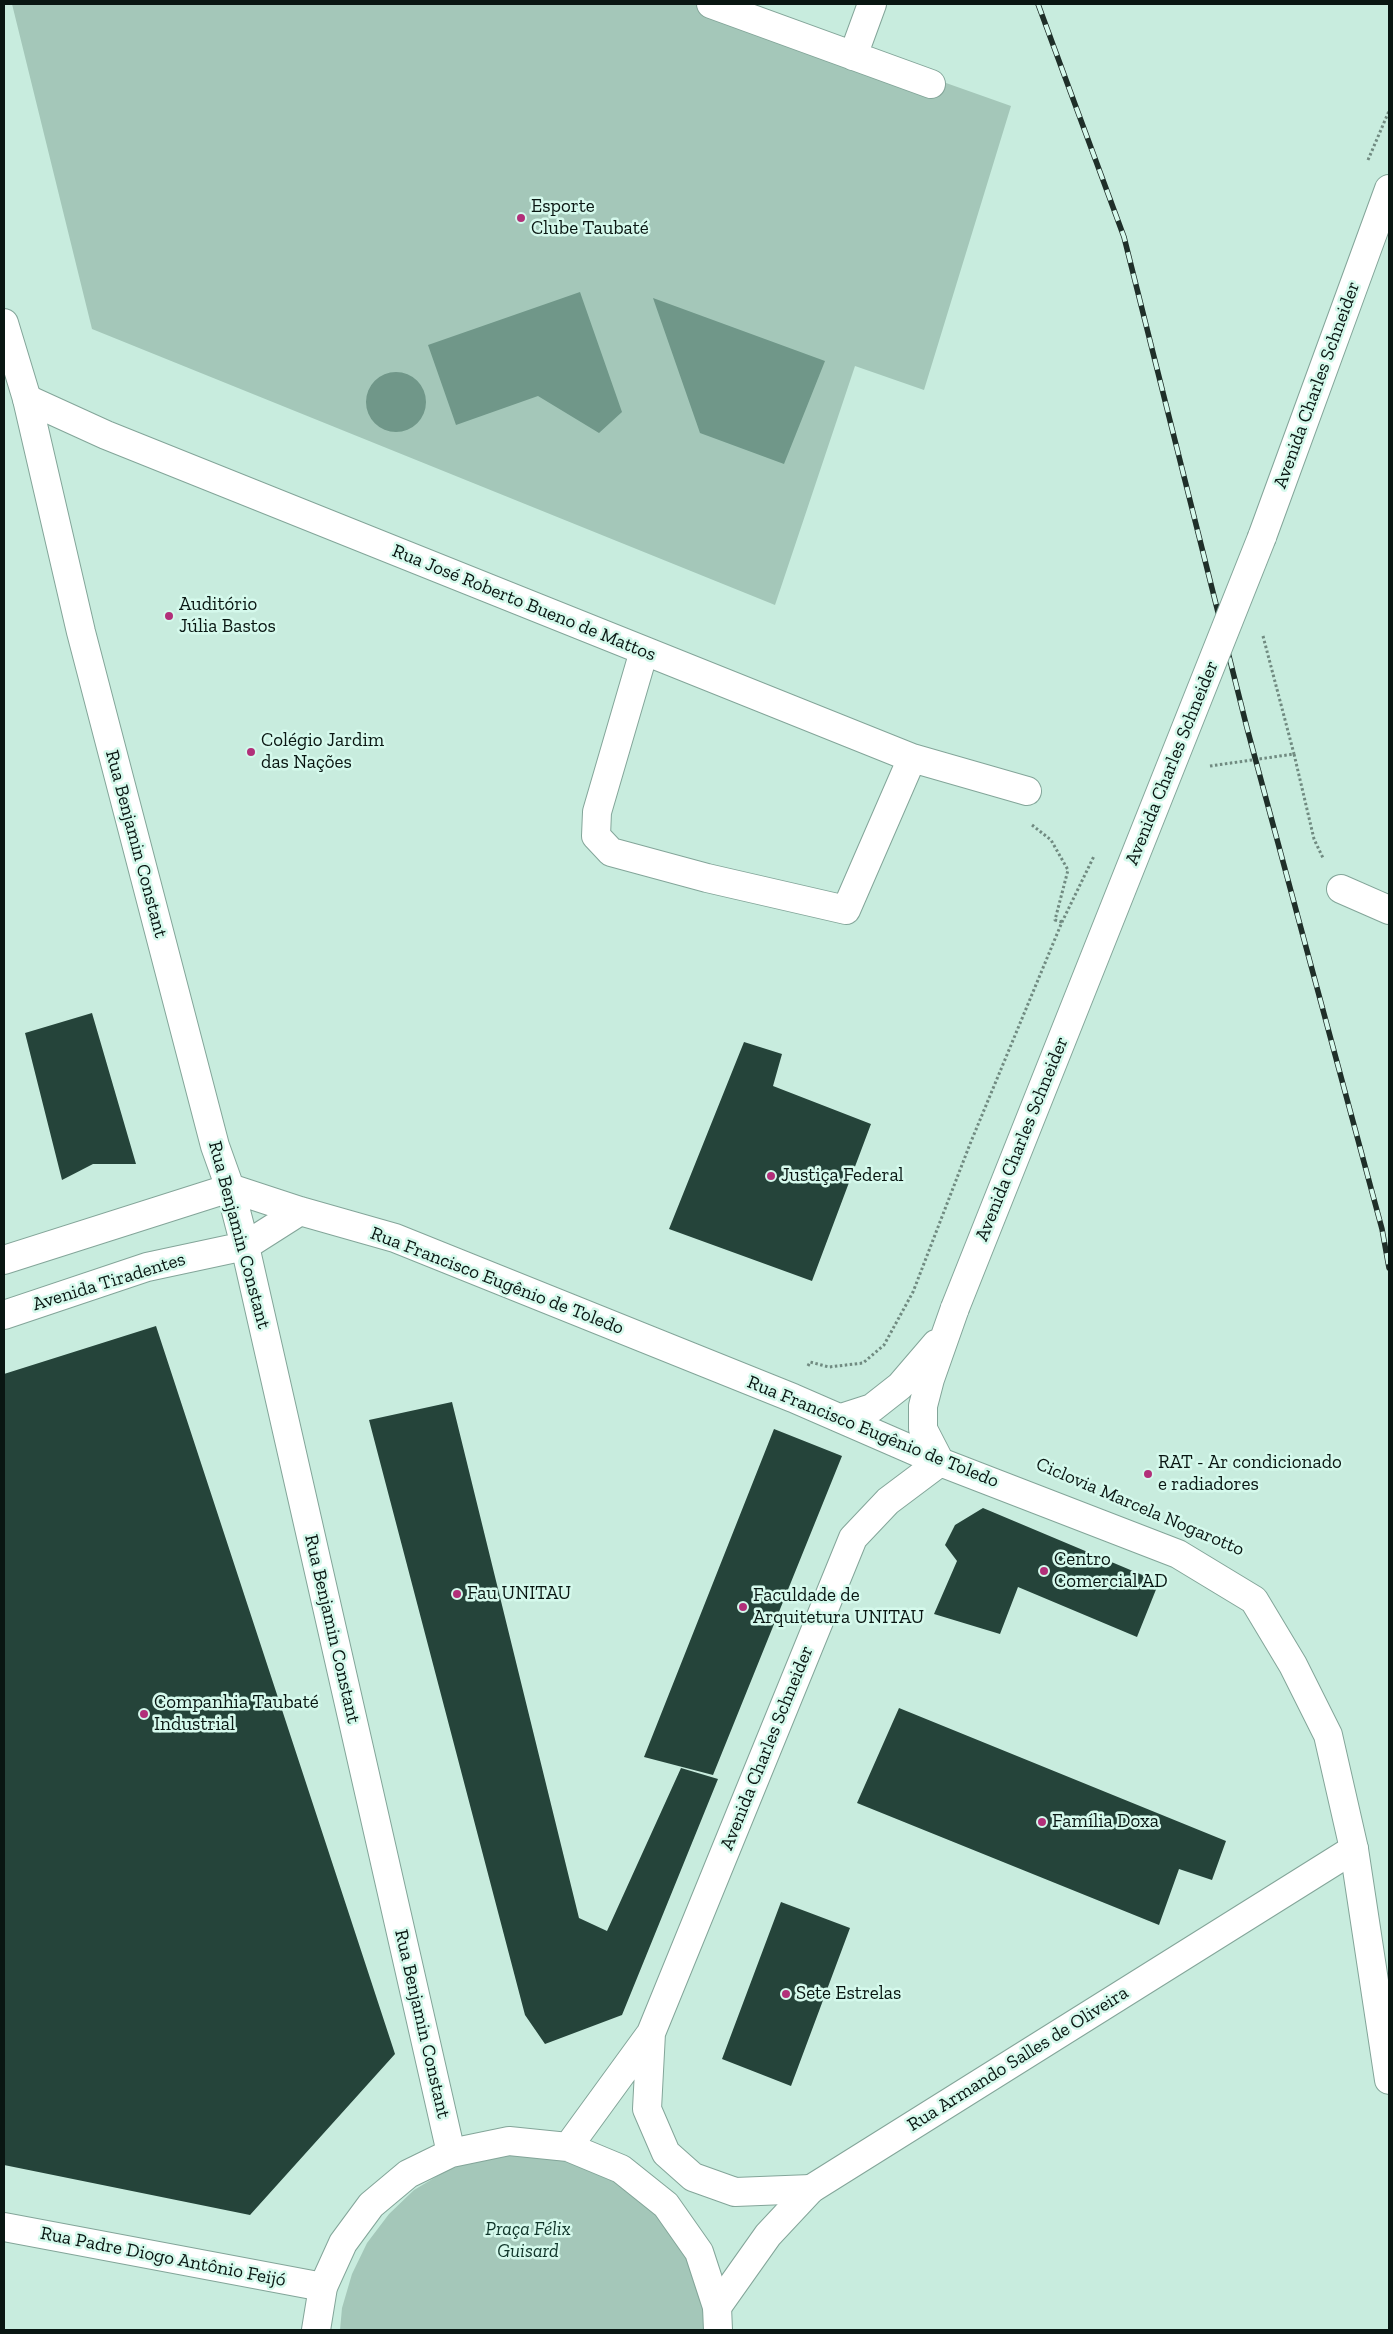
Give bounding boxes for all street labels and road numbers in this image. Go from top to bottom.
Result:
street label: Avenida Charles Schneider [1269,278,1365,492]
street label: Rua José Roberto Bueno de Mattos [389,540,659,666]
street label: Avenida Charles Schneider [1121,657,1223,869]
street label: Rua Benjamin Constant [100,748,172,940]
street label: Avenida Charles Schneider [971,1033,1073,1245]
street label: Rua Benjamin Constant [203,1139,275,1331]
street label: Rua Francisco Eugênio de Toledo [367,1222,627,1340]
street label: Avenida Tiradentes [30,1248,188,1316]
street label: Rua Francisco Eugênio de Toledo [744,1371,1002,1493]
street label: Ciclovia Marcela Nogarotto [1033,1453,1247,1561]
street label: Rua Benjamin Constant [299,1532,365,1726]
street label: Avenida Charles Schneider [716,1642,818,1854]
street label: Rua Benjamin Constant [389,1927,455,2121]
street label: Rua Armando Salles de Oliveira [903,1981,1133,2137]
street label: Rua Padre Diogo Antônio Feijó [38,2222,288,2292]

